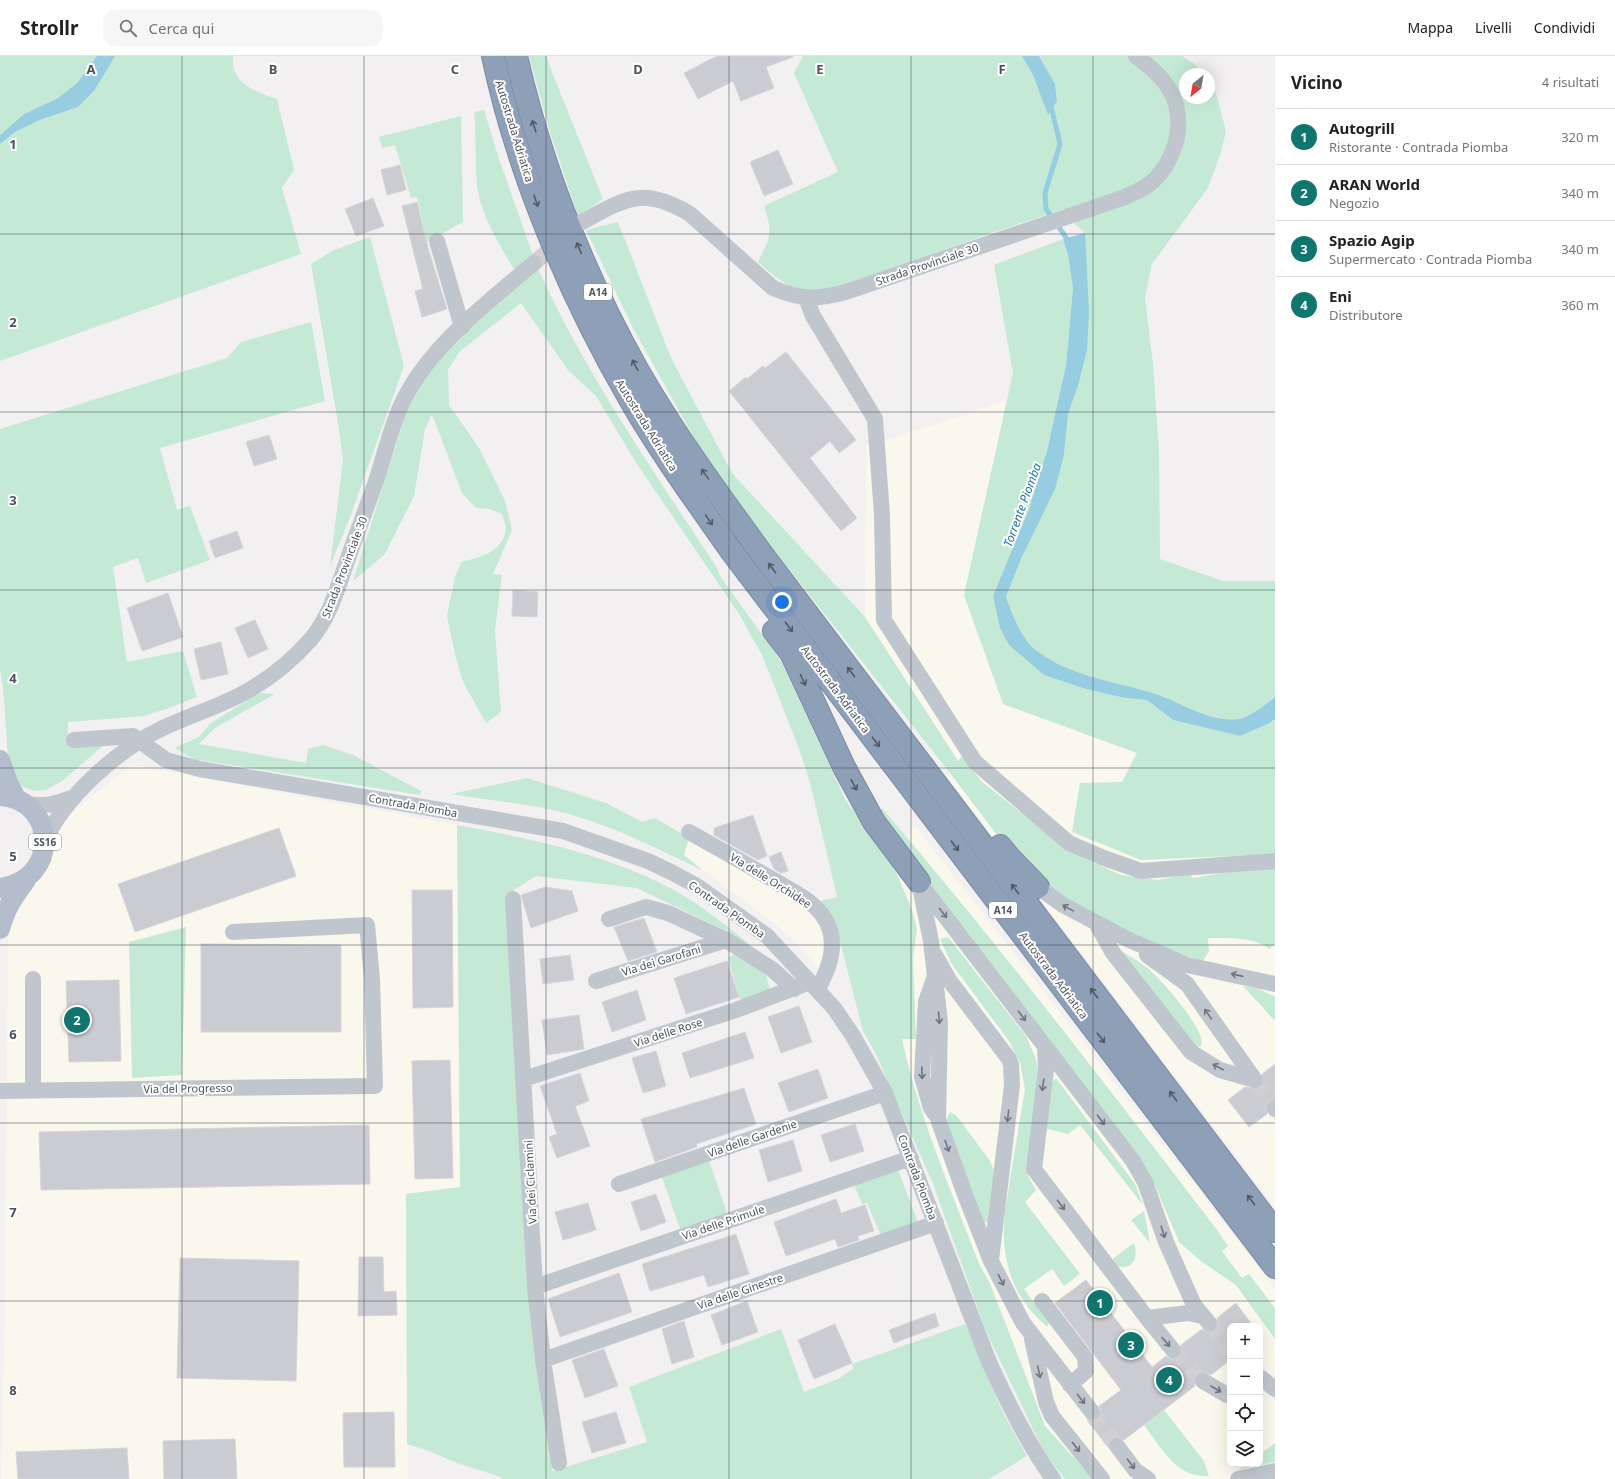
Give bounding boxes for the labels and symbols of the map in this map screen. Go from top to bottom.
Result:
text: A [87,60,96,78]
text: B [269,60,277,78]
text: C [451,60,459,78]
text: D [633,60,643,78]
text: E [816,60,824,78]
text: F [998,60,1006,78]
north arrow [1179,68,1215,104]
street label: Autostrada Adriatica [492,78,538,184]
one-way arrow [530,120,538,132]
text: 1 [9,135,17,153]
one-way arrow [533,194,540,207]
street label: Strada Provinciale 30 [874,239,980,289]
one-way arrow [574,242,582,254]
road number: A14 [584,284,612,300]
text: 2 [9,313,17,331]
one-way arrow [631,359,639,371]
street label: Autostrada Adriatica [613,376,681,474]
water label: Torrente Piomba [999,460,1045,549]
one-way arrow [701,469,709,480]
text: 3 [9,491,17,509]
street label: Strada Provinciale 30 [318,514,370,620]
one-way arrow [705,514,713,525]
one-way arrow [768,562,776,573]
your location [772,592,792,612]
one-way arrow [785,622,794,633]
street label: Autostrada Adriatica [798,642,874,736]
one-way arrow [846,666,855,677]
text: 4 [9,669,17,687]
one-way arrow [800,674,807,686]
one-way arrow [872,736,881,747]
one-way arrow [851,779,858,791]
street label: Contrada Piomba [367,790,459,820]
road number: SS16 [29,834,61,850]
one-way arrow [951,840,959,851]
text: 5 [9,847,17,865]
street label: Via delle Orchidee [728,849,814,911]
street label: Contrada Piomba [686,877,768,941]
one-way arrow [1011,884,1020,895]
road number: A14 [989,902,1017,918]
one-way arrow [1062,904,1074,911]
one-way arrow [939,907,948,918]
street label: Autostrada Adriatica [1016,928,1092,1022]
street label: Via dei Garofani [620,941,702,979]
one-way arrow [1231,971,1244,979]
one-way arrow [1090,987,1098,998]
pin: 2 [64,1005,90,1035]
one-way arrow [1204,1009,1212,1020]
one-way arrow [936,1011,943,1024]
one-way arrow [1018,1011,1026,1022]
street label: Via delle Rose [632,1014,704,1050]
text: 6 [9,1025,17,1043]
one-way arrow [1097,1033,1105,1044]
one-way arrow [1212,1063,1224,1071]
one-way arrow [918,1066,926,1079]
one-way arrow [1040,1078,1047,1091]
street label: Via del Progresso [143,1080,233,1096]
one-way arrow [1168,1091,1177,1102]
one-way arrow [1005,1109,1012,1122]
one-way arrow [1097,1114,1105,1125]
street label: Via delle Gardenie [705,1116,799,1160]
street label: Contrada Piomba [895,1132,941,1222]
street label: Via dei Ciclamini [520,1140,540,1224]
one-way arrow [944,1140,952,1152]
one-way arrow [1247,1194,1256,1205]
one-way arrow [1057,1200,1065,1211]
street label: Via delle Primule [680,1201,766,1243]
text: 7 [9,1203,17,1221]
one-way arrow [1160,1226,1167,1239]
street label: Via delle Ginestre [695,1269,785,1313]
one-way arrow [998,1273,1005,1285]
pin: 1 [1087,1288,1113,1318]
pin: 3 [1118,1330,1144,1360]
one-way arrow [1161,1336,1170,1347]
pin: 4 [1156,1365,1182,1395]
one-way arrow [1035,1366,1043,1379]
text: 8 [9,1381,17,1399]
one-way arrow [1210,1385,1222,1393]
one-way arrow [1077,1393,1085,1404]
one-way arrow [1072,1441,1081,1452]
one-way arrow [1126,1459,1135,1470]

